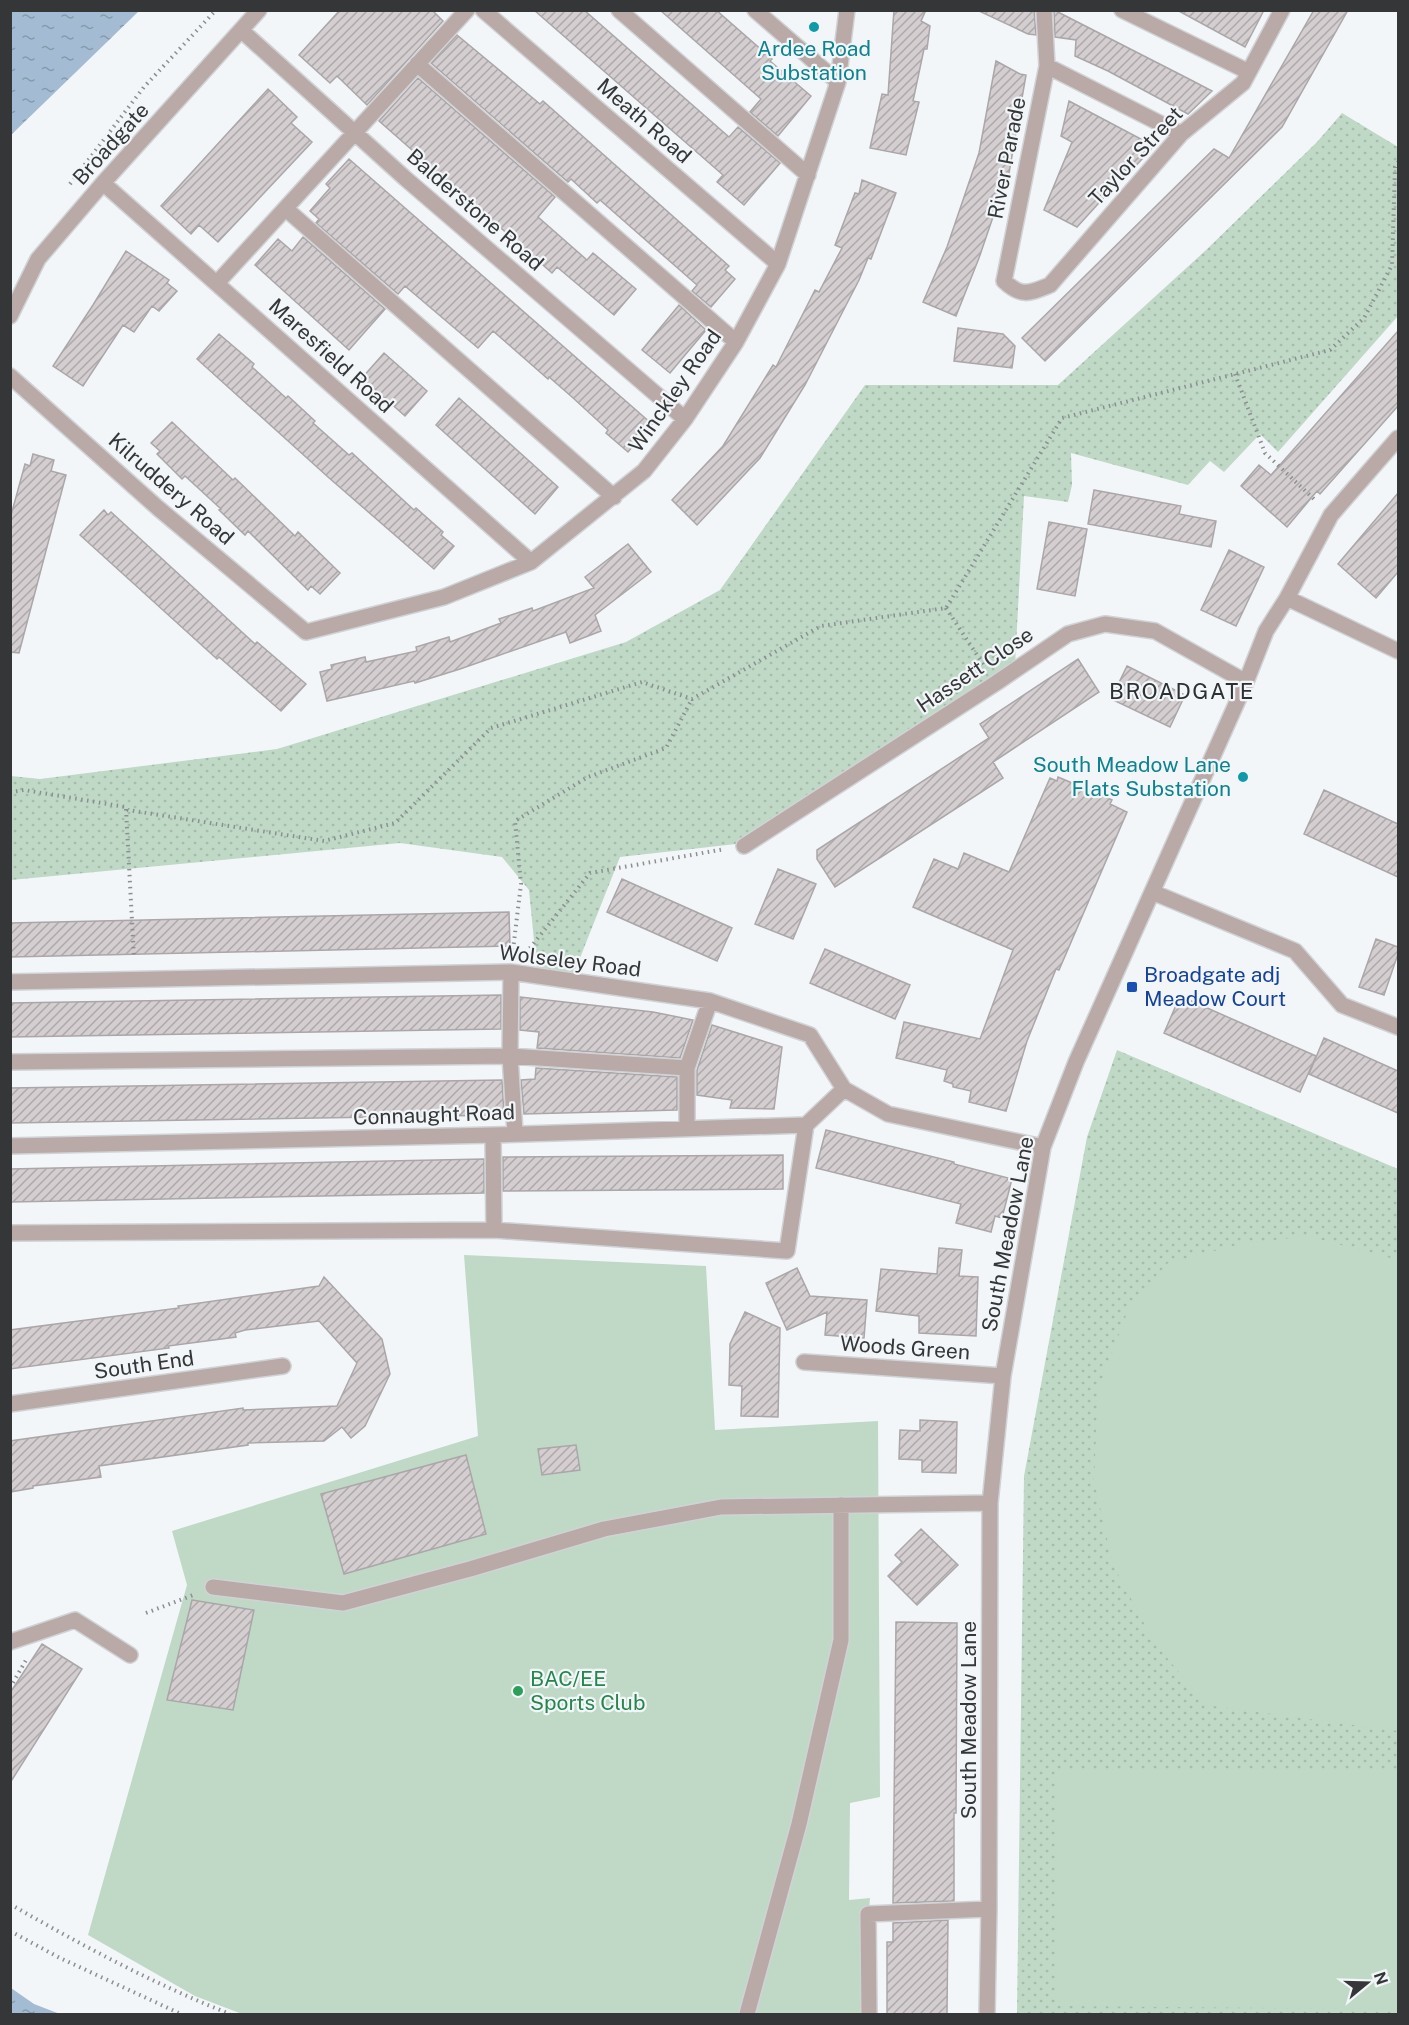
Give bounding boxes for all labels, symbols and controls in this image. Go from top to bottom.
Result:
marker: Ardee Road Substation [807,20,821,34]
place label: Ardee Road Substation [757,36,871,85]
street label: Meath Road [592,73,696,168]
street label: River Parade [982,95,1031,221]
street label: Broadgate [67,98,154,190]
street label: Taylor Street [1083,101,1188,210]
street label: Balderstone Road [402,143,549,276]
street label: Maresfield Road [264,293,399,418]
street label: Winckley Road [623,325,726,457]
street label: Kilruddery Road [104,427,239,550]
street label: Hassett Close [912,621,1038,718]
district label: BROADGATE [1109,678,1255,704]
place label: South Meadow Lane Flats Substation [1033,752,1231,801]
marker: South Meadow Lane Flats Substation [1236,770,1250,784]
street label: Wolseley Road [498,939,643,982]
place label: Broadgate adj Meadow Court [1144,962,1286,1011]
marker: Broadgate adj Meadow Court [1125,980,1139,994]
street label: Connaught Road [353,1099,515,1130]
street label: South Meadow Lane [976,1134,1039,1334]
street label: Woods Green [839,1330,971,1365]
street label: South End [92,1345,196,1384]
street label: South Meadow Lane [956,1621,981,1819]
place label: BAC/EE Sports Club [530,1666,645,1715]
marker: BAC/EE Sports Club [511,1684,525,1698]
north arrow [1337,1953,1397,2013]
text: N [1370,1969,1392,1987]

